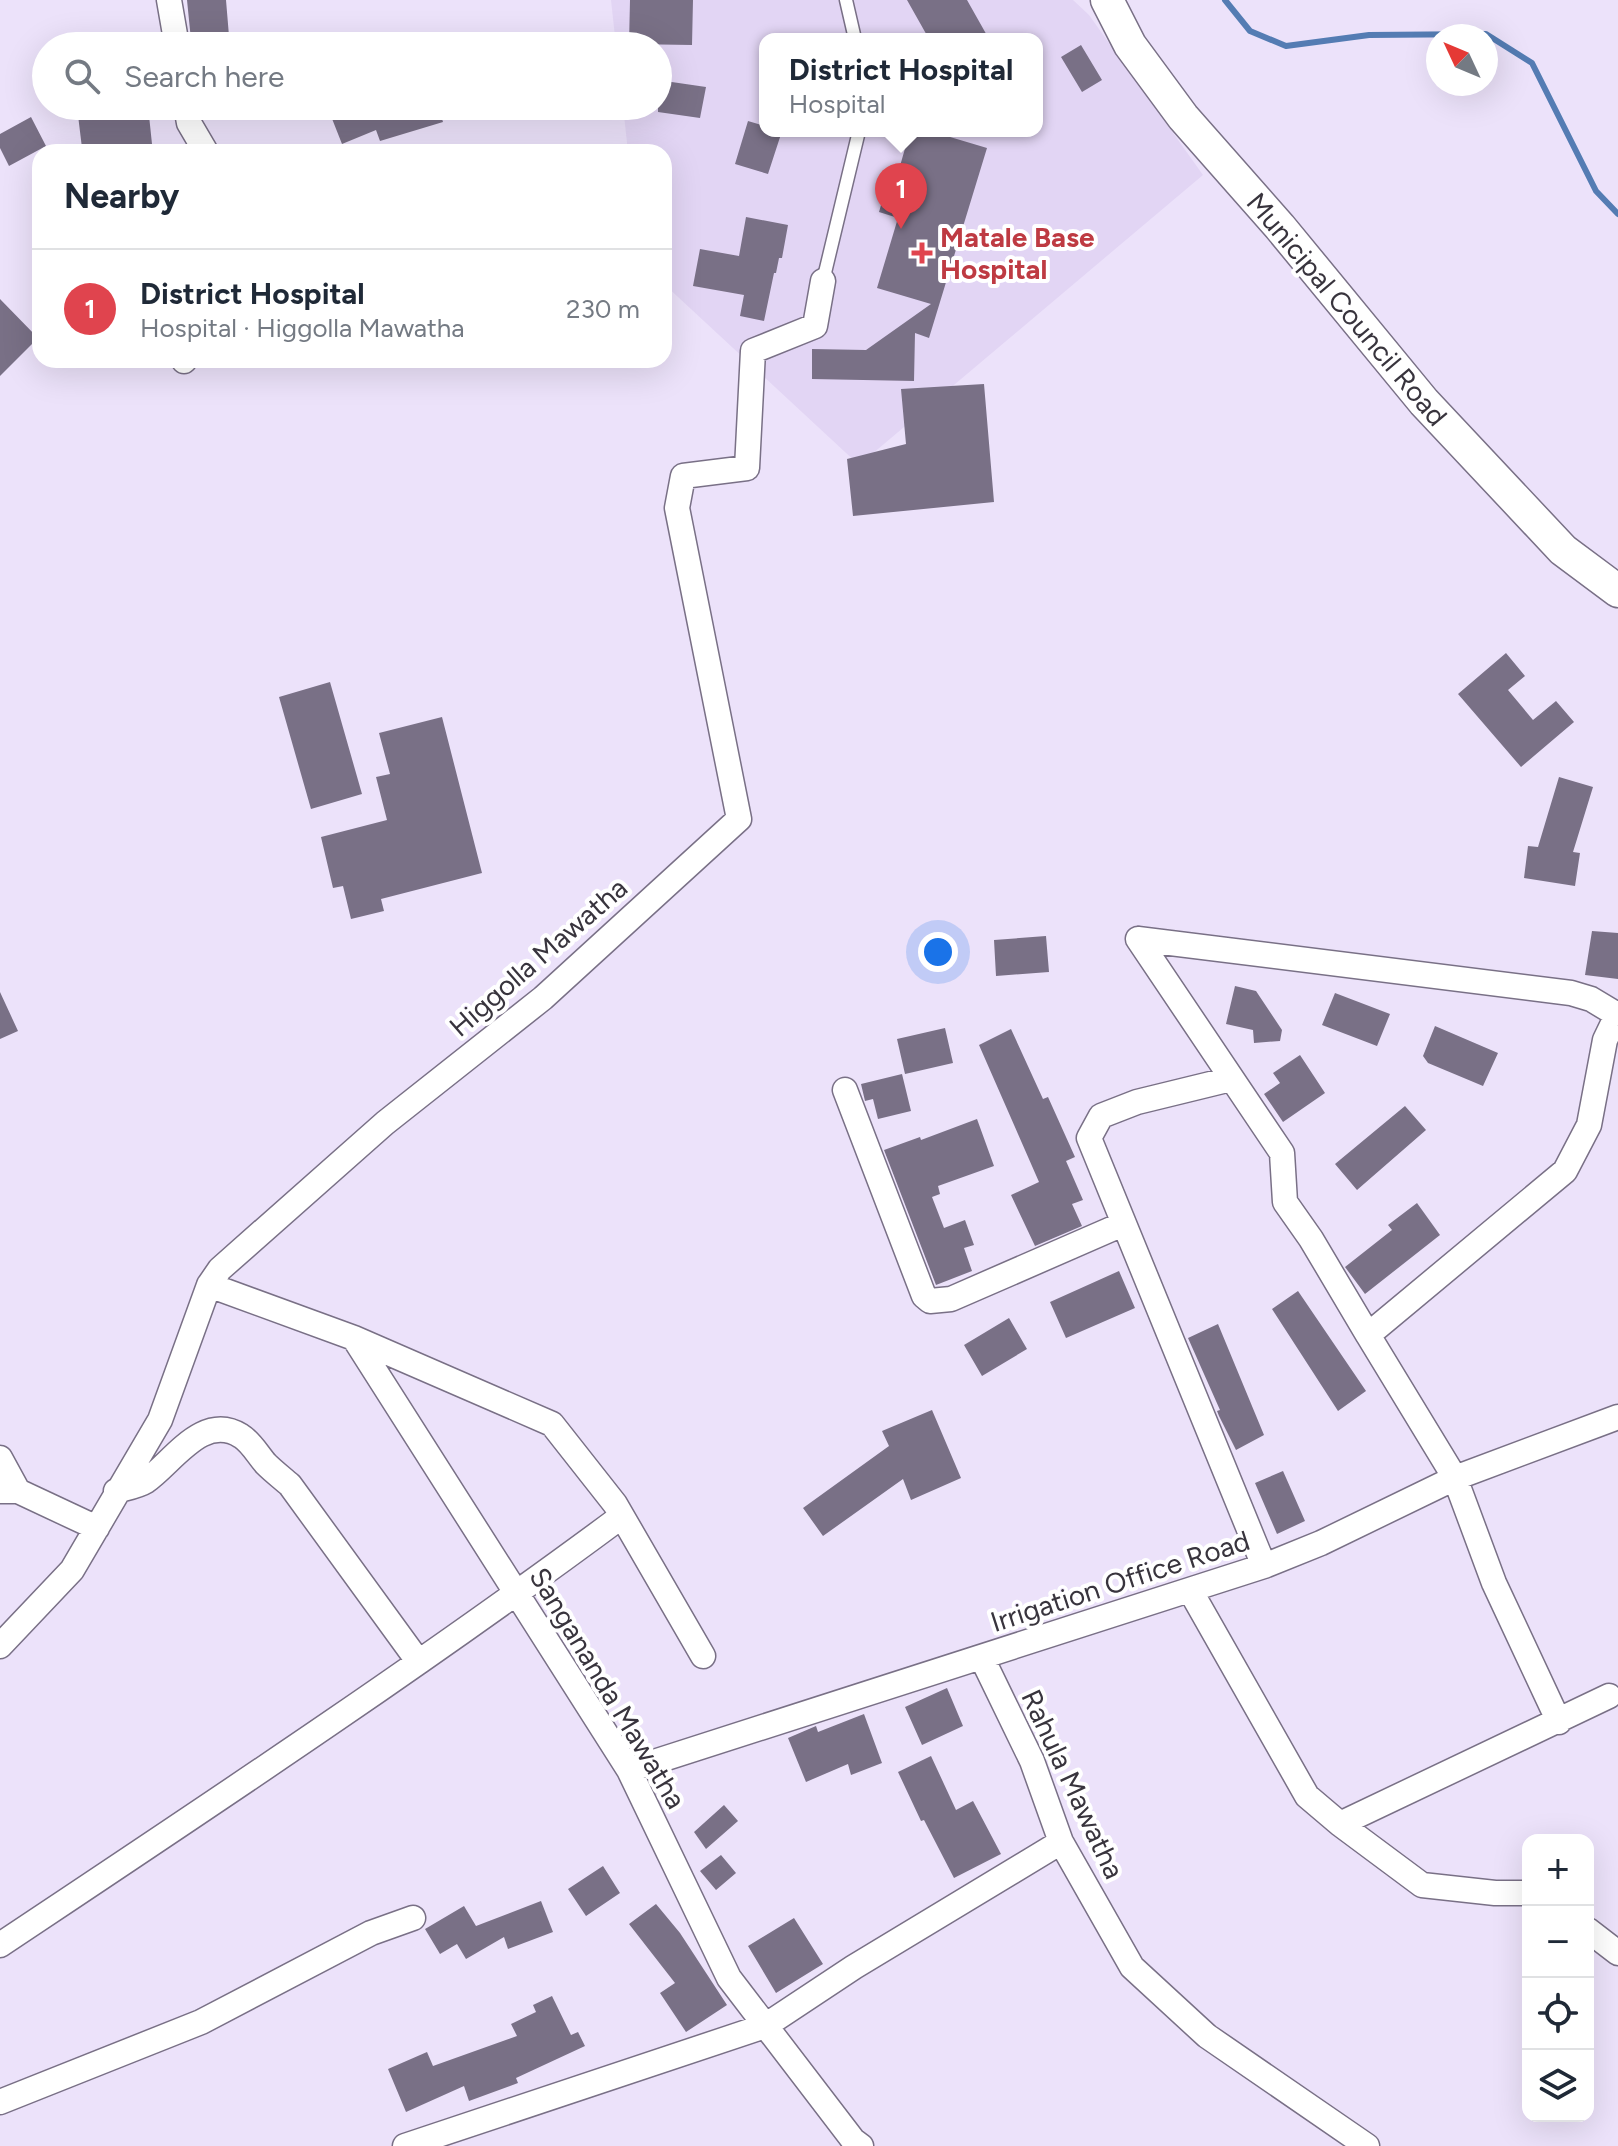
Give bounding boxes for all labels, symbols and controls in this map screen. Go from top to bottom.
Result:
north arrow [1426,24,1498,96]
search box [32,32,672,120]
popup [759,33,1043,137]
text: District Hospital [789,51,1013,88]
icon: search [60,54,104,98]
text: Search here [124,58,284,95]
text: Hospital [789,88,886,120]
pin: 1 [875,163,927,229]
text: Nearby [64,176,179,217]
street label: Municipal Council Road [1240,186,1454,432]
place label: Matale Base Hospital [940,220,1095,286]
marker: Matale Base Hospital [911,242,933,264]
text: District Hospital [140,275,365,312]
text: 1 [85,293,95,325]
text: 230 m [566,293,640,325]
text: Hospital · Higgolla Mawatha [140,312,465,344]
street label: Higgolla Mawatha [442,871,634,1043]
your location [918,932,958,972]
street label: Irrigation Office Road [986,1523,1254,1639]
street label: Sangananda Mawatha [523,1561,693,1815]
street label: Rahula Mawatha [1014,1684,1132,1884]
map controls [1522,1834,1594,2122]
button: + [1522,1834,1594,1906]
button: − [1522,1906,1594,1978]
button: locate [1522,1978,1594,2050]
button: layers [1522,2050,1594,2122]

